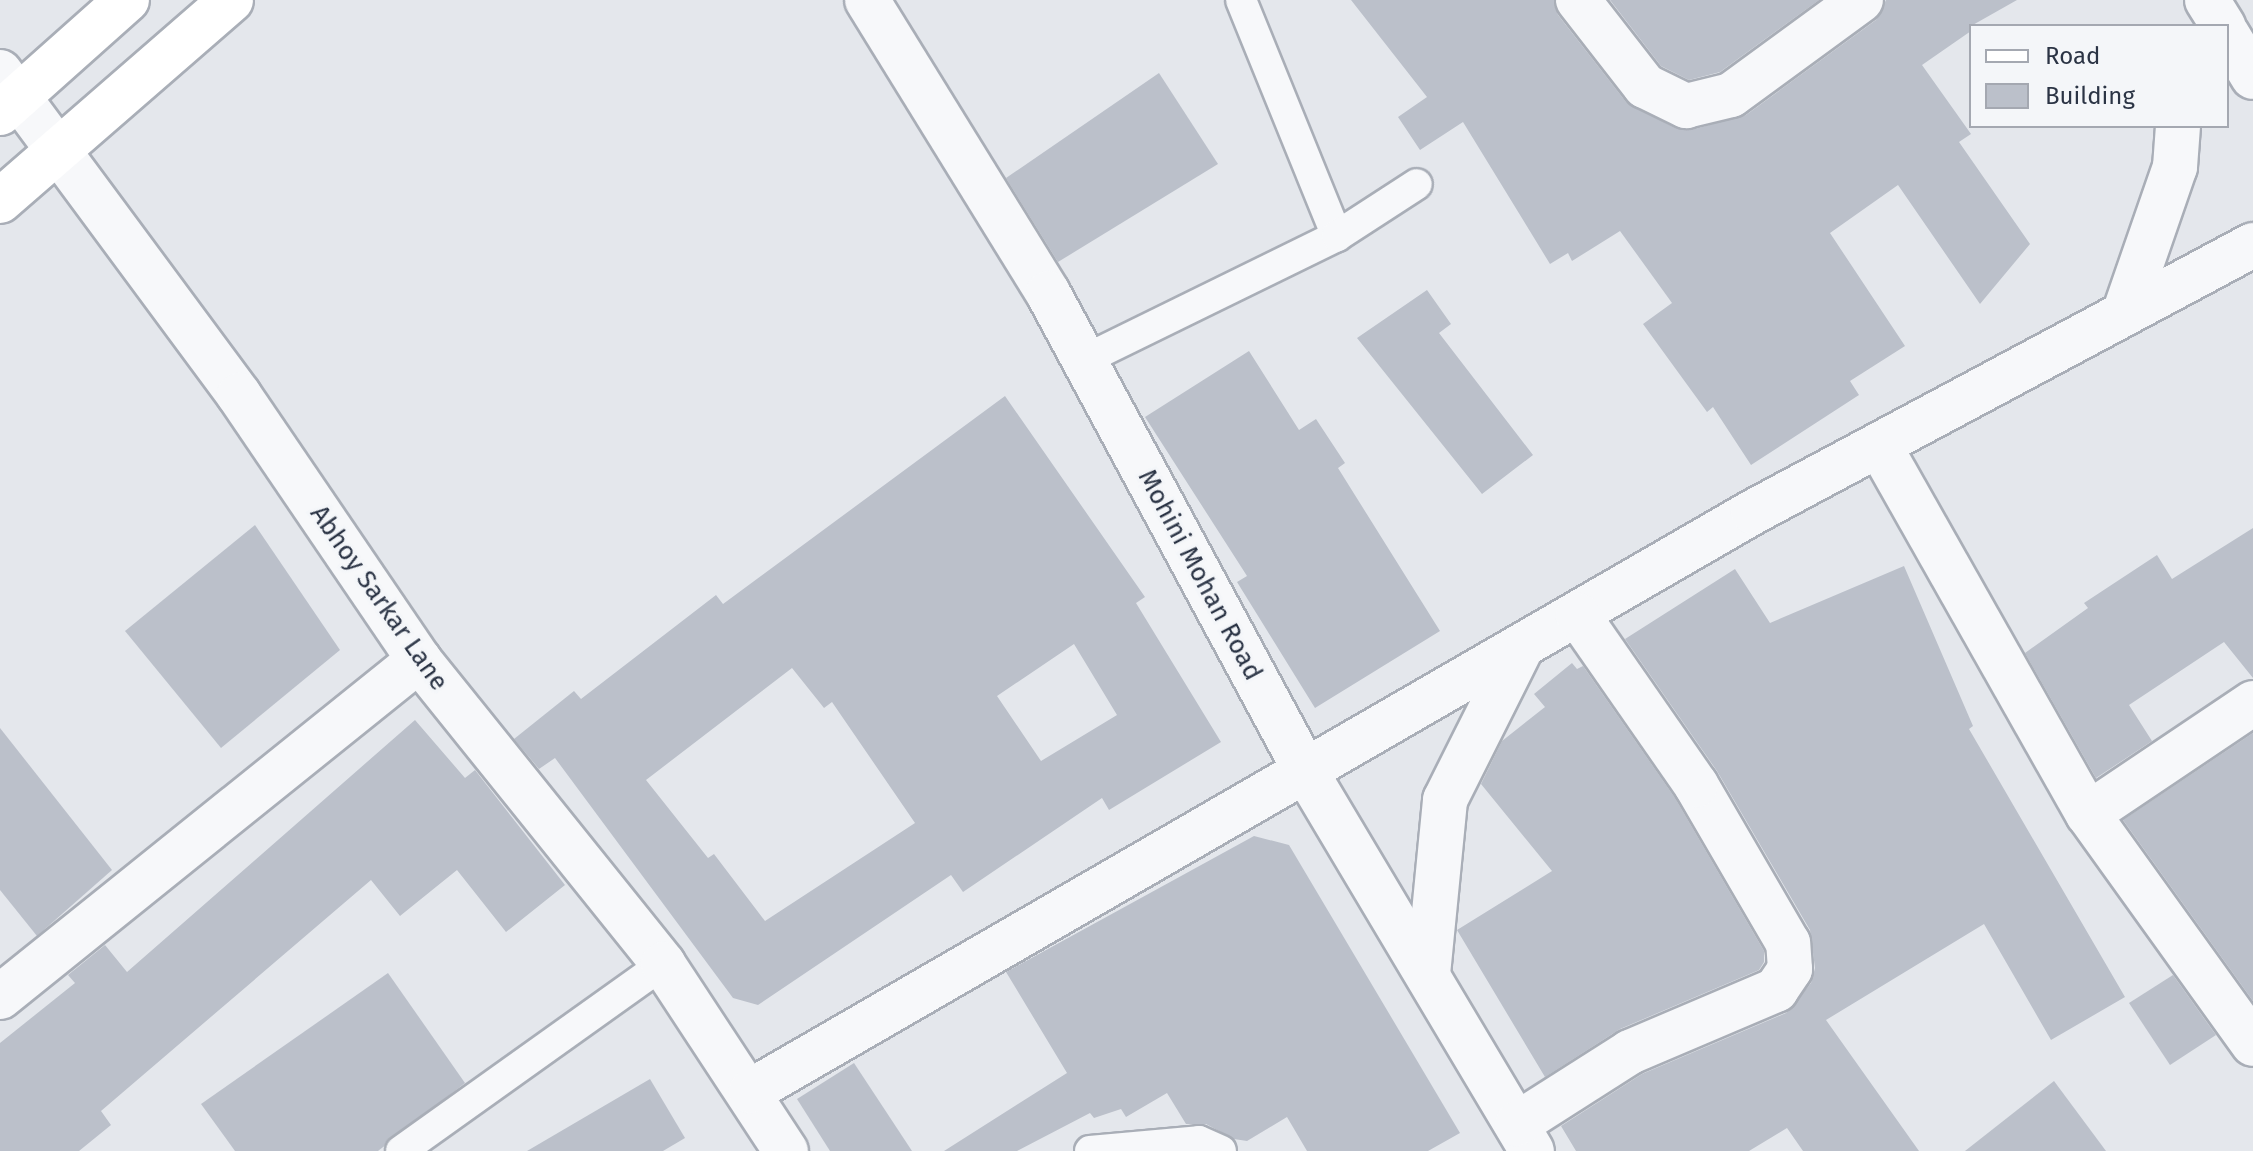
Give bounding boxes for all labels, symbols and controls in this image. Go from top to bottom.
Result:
legend [1969,24,2229,128]
text: Road [2045,42,2100,70]
text: Building [2045,82,2135,110]
street label: Mohini Mohan Road [1131,464,1269,686]
street label: Abhoy Sarkar Lane [303,499,455,697]

